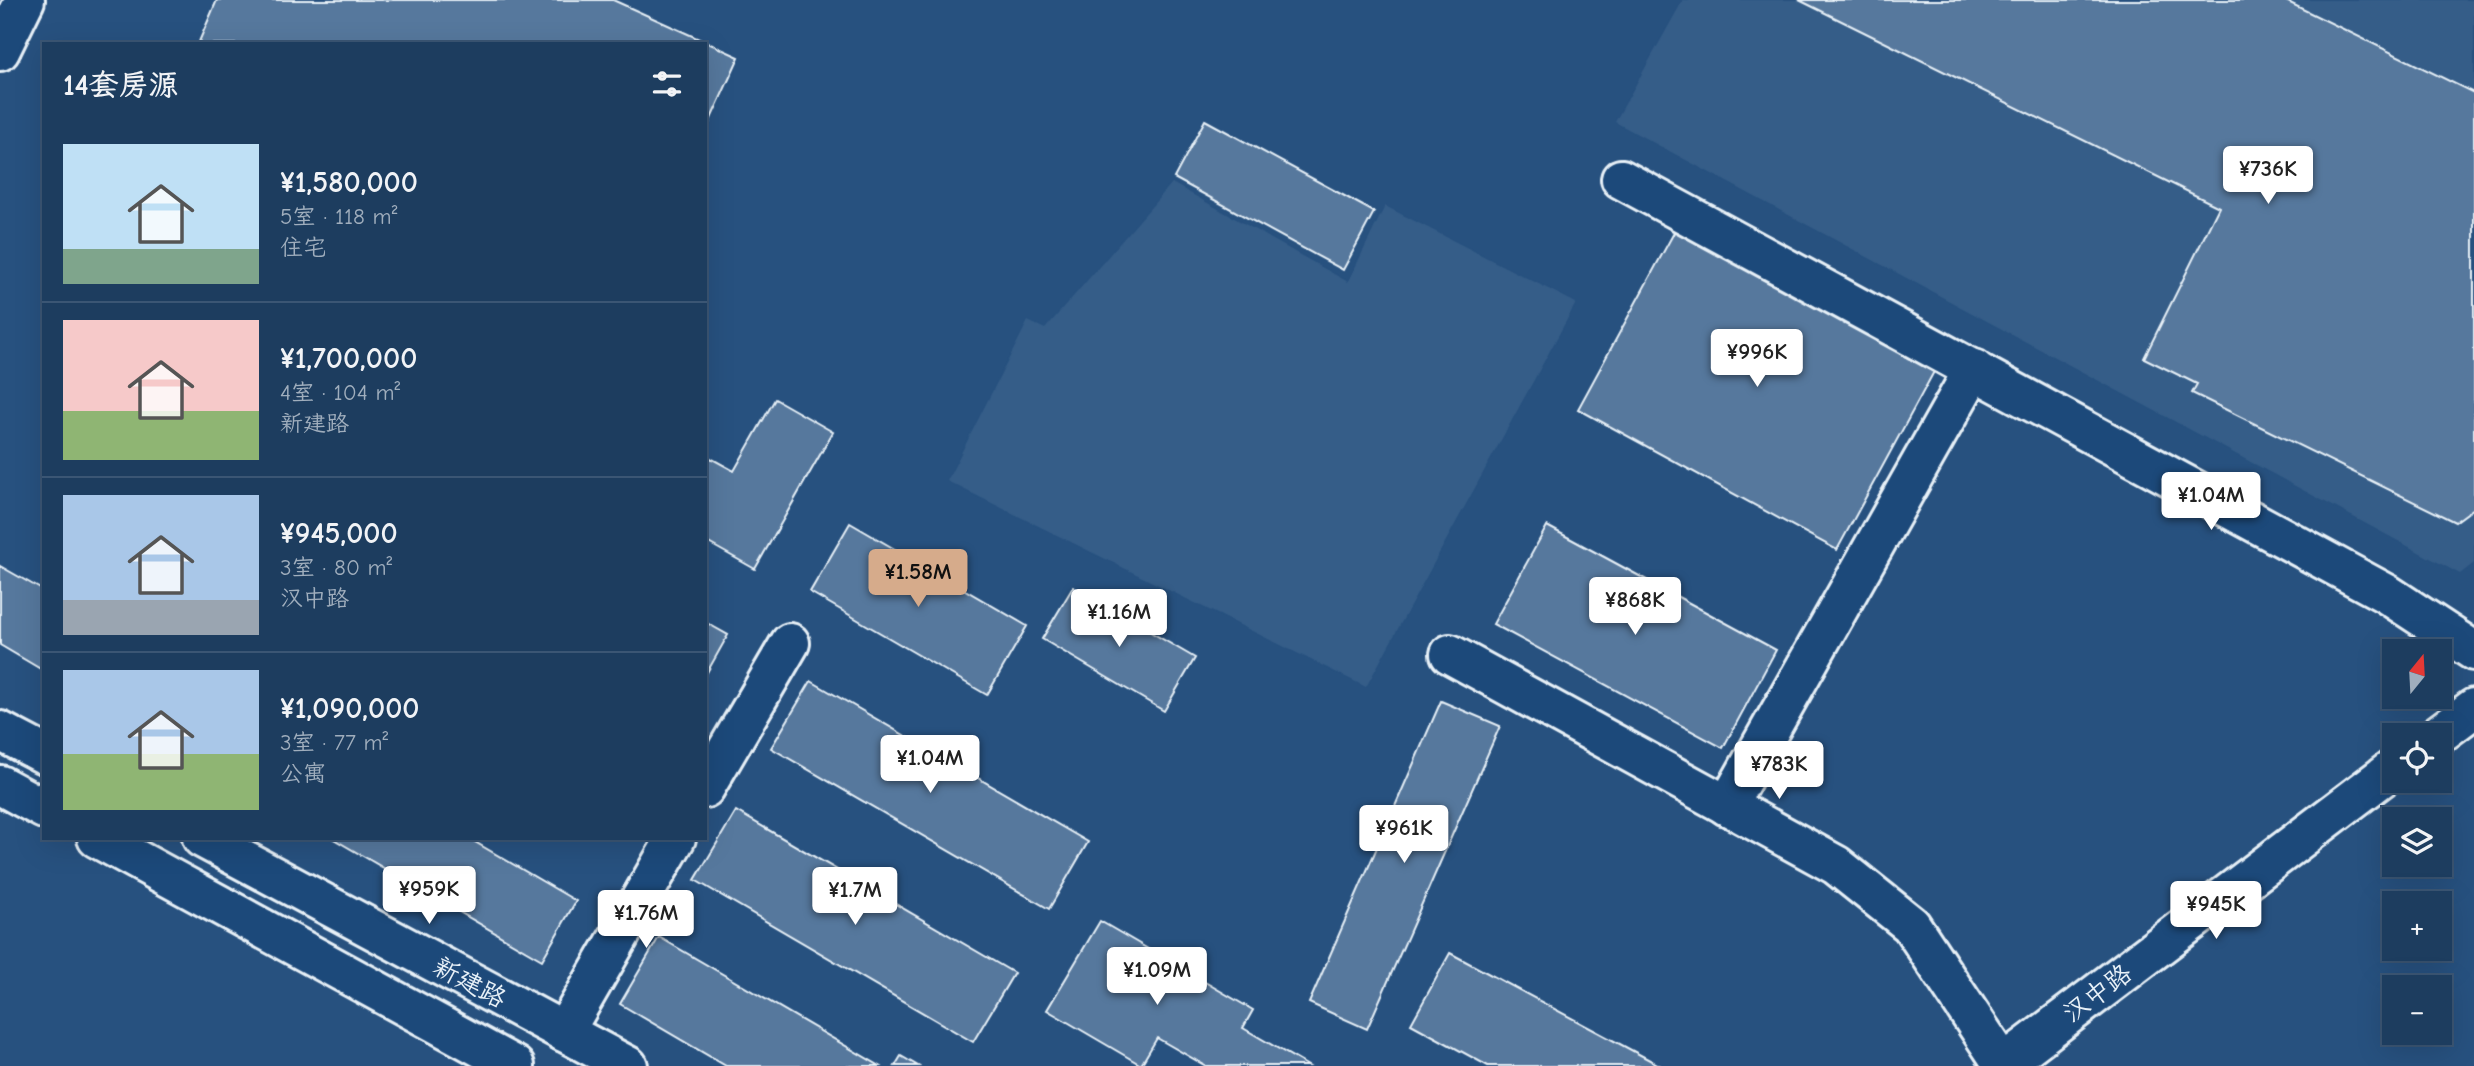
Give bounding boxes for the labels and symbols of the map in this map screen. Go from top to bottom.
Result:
pin: ¥736K [2219,146,2317,206]
pin: ¥996K [1708,330,1806,389]
pin: ¥1.04M [2154,472,2268,532]
pin: ¥1.58M [861,550,975,609]
pin: ¥868K [1586,578,1684,637]
pin: ¥1.16M [1062,590,1176,649]
north arrow [2382,639,2452,709]
pin: ¥1.04M [873,736,987,795]
pin: ¥783K [1730,742,1828,801]
pin: ¥961K [1355,806,1453,865]
pin: ¥959K [380,866,478,926]
pin: ¥1.7M [806,867,904,927]
pin: ¥945K [2167,881,2265,941]
pin: ¥1.76M [589,890,703,950]
pin: ¥1.09M [1100,948,1214,1007]
street label: 新建路 [428,951,511,1014]
street label: 汉中路 [2057,958,2138,1029]

